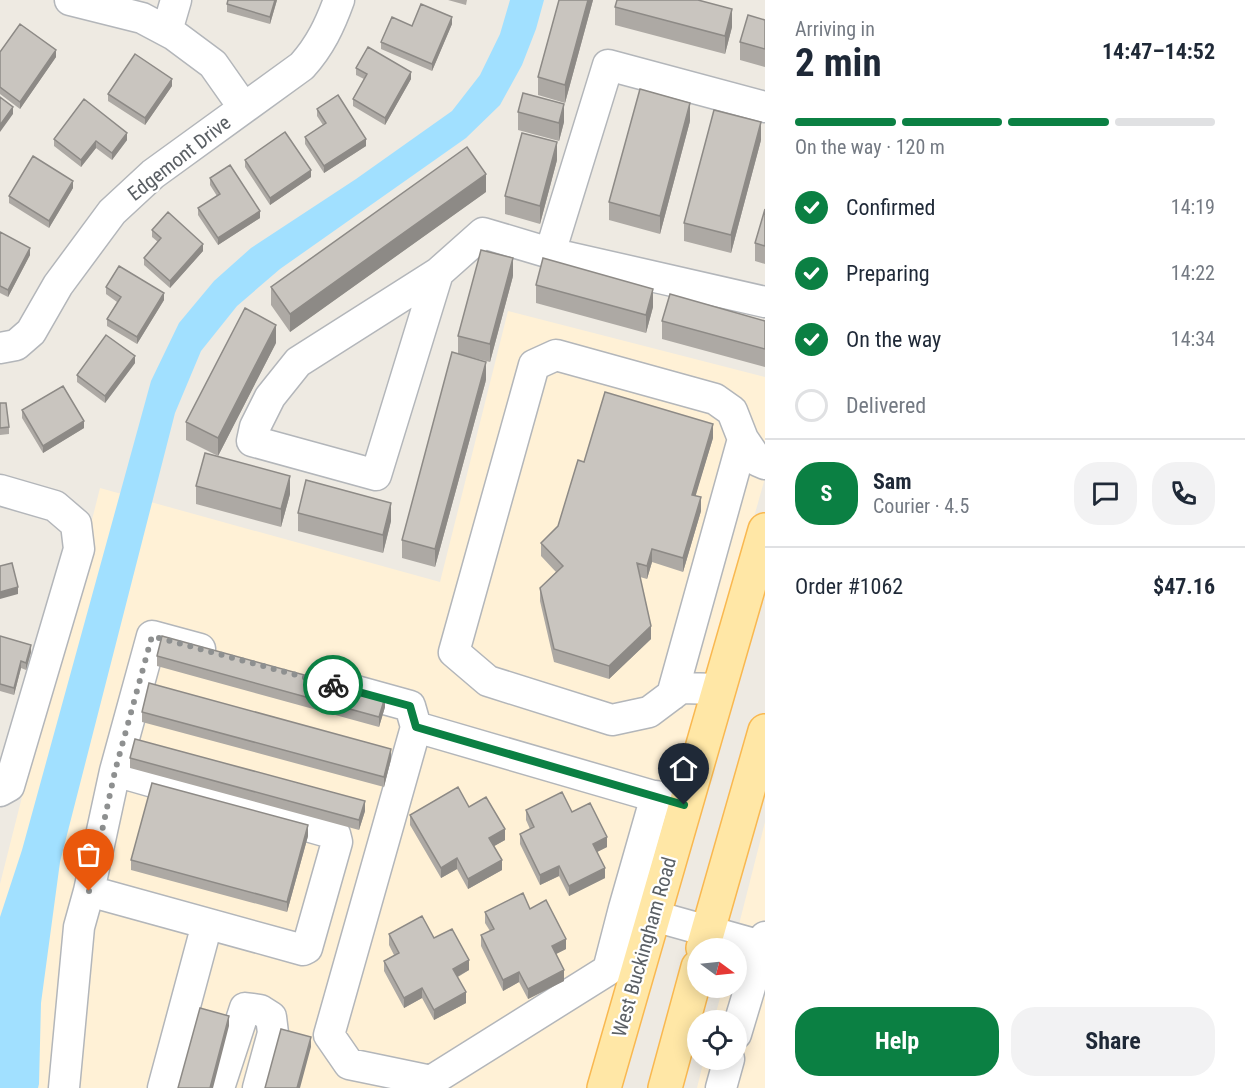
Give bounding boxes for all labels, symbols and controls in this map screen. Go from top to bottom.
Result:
text: Arriving in [795,17,875,41]
text: 14:47–14:52 [1102,39,1215,64]
text: 2 min [795,40,882,86]
street label: Edgemont Drive [123,110,235,206]
text: On the way · 120 m [795,135,945,159]
icon: check [795,191,828,224]
text: Confirmed [846,195,935,220]
text: 14:19 [1171,195,1215,219]
icon: check [795,257,828,290]
text: Preparing [846,261,930,286]
text: 14:22 [1171,261,1215,285]
icon: check [795,323,828,356]
text: On the way [846,327,941,352]
text: 14:34 [1171,327,1215,351]
text: Delivered [846,393,926,418]
button: chat [1074,462,1137,525]
button: phone [1152,462,1215,525]
text: Sam [873,469,912,494]
text: S [821,481,832,506]
text: Courier · 4.5 [873,494,969,518]
text: Order #1062 [795,574,903,599]
text: $47.16 [1153,574,1215,599]
courier [303,655,363,715]
icon: bike [317,669,350,702]
pin [658,743,709,805]
icon: home [667,752,700,785]
pin [63,829,114,891]
icon: bag [72,838,105,871]
street label: West Buckingham Road [607,854,681,1040]
north arrow [687,938,747,998]
map controls [687,938,747,1070]
button: Help [795,1007,999,1076]
button: Share [1011,1007,1215,1076]
button: locate [687,1010,747,1070]

